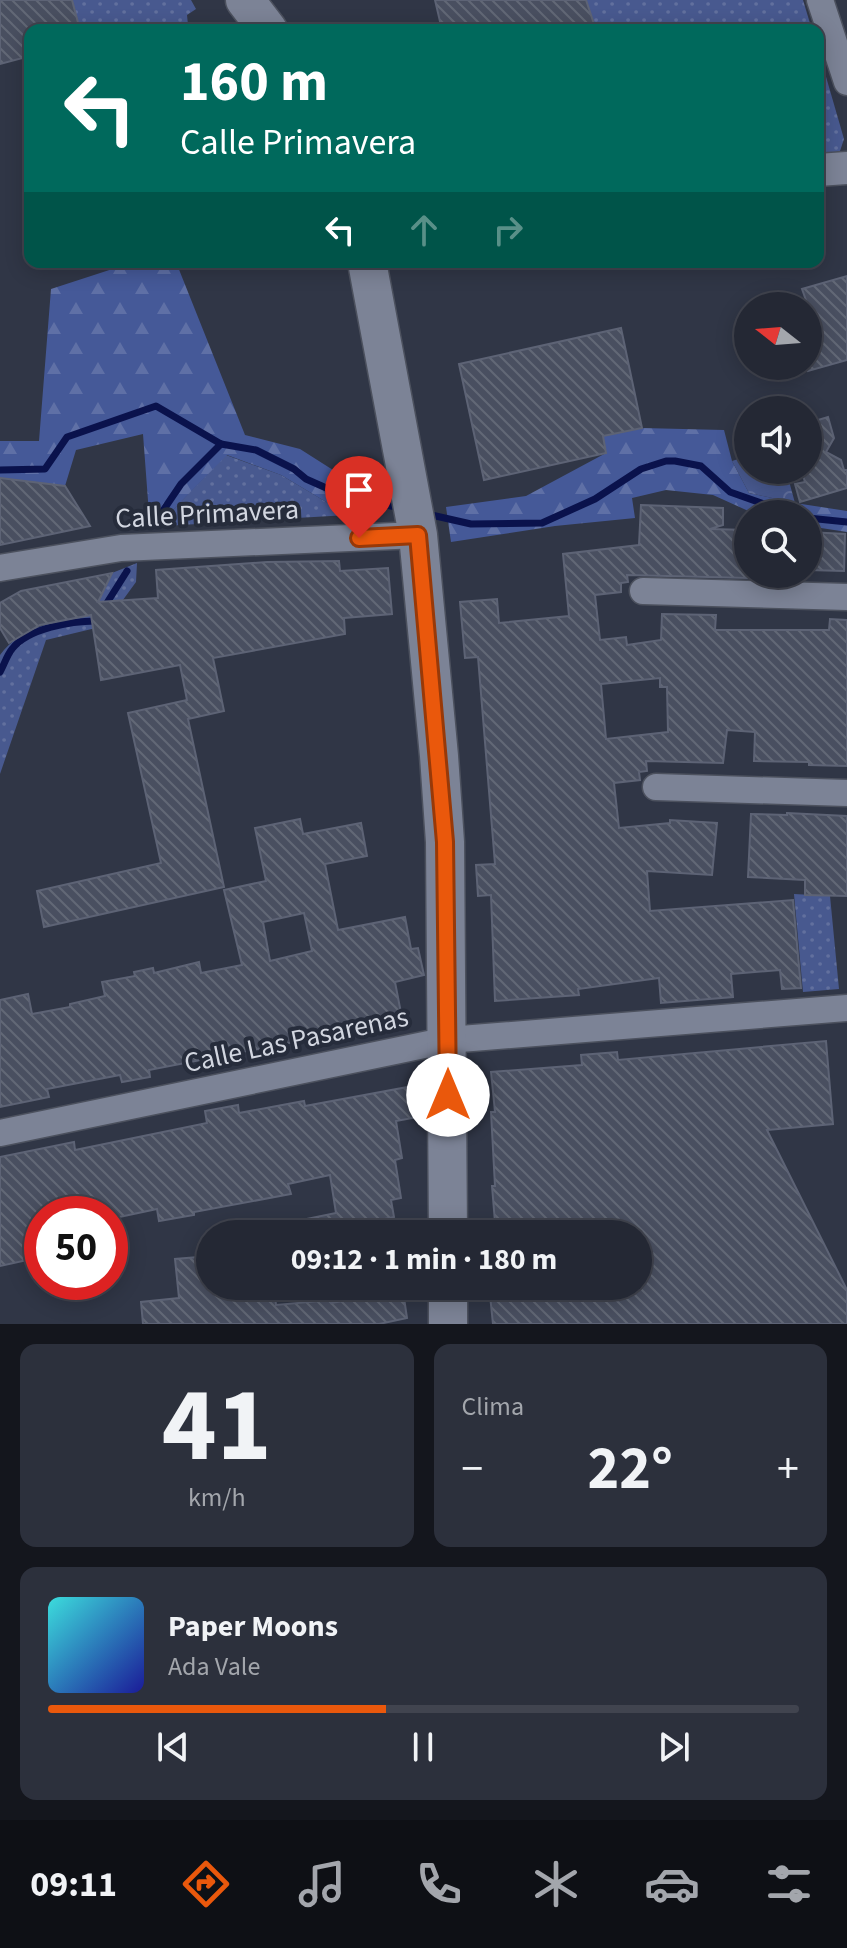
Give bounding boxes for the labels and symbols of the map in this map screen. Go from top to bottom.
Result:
north arrow [734,292,822,380]
pin [325,456,393,538]
street label: Calle Primavera [114,489,300,539]
street label: Calle Las Pasarenas [181,997,412,1083]
position arrow [406,1053,490,1137]
speed limit sign: 50 [24,1196,128,1300]

